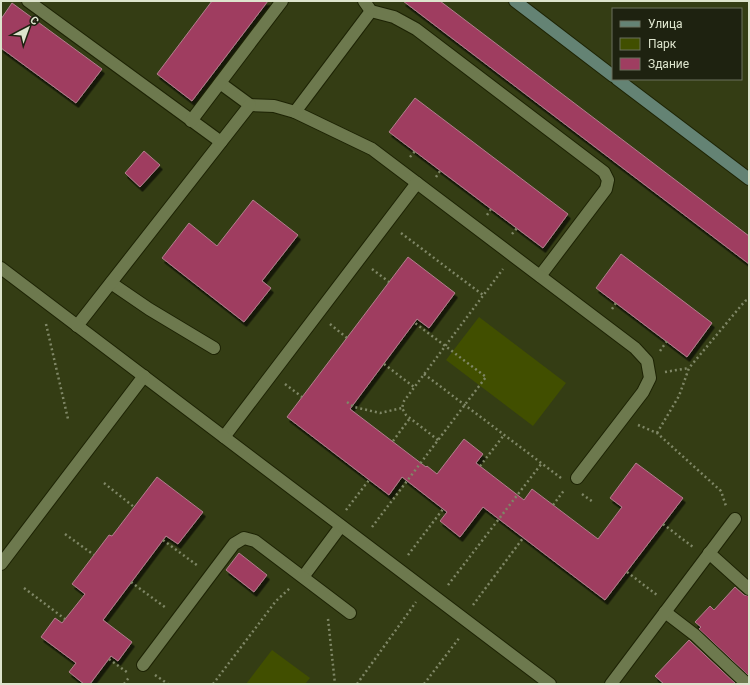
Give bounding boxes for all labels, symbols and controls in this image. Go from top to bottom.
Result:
north arrow [8,8,48,48]
legend [612,8,742,80]
text: С [27,14,41,28]
text: Улица [648,17,683,31]
text: Парк [648,37,677,51]
text: Здание [648,57,689,71]

